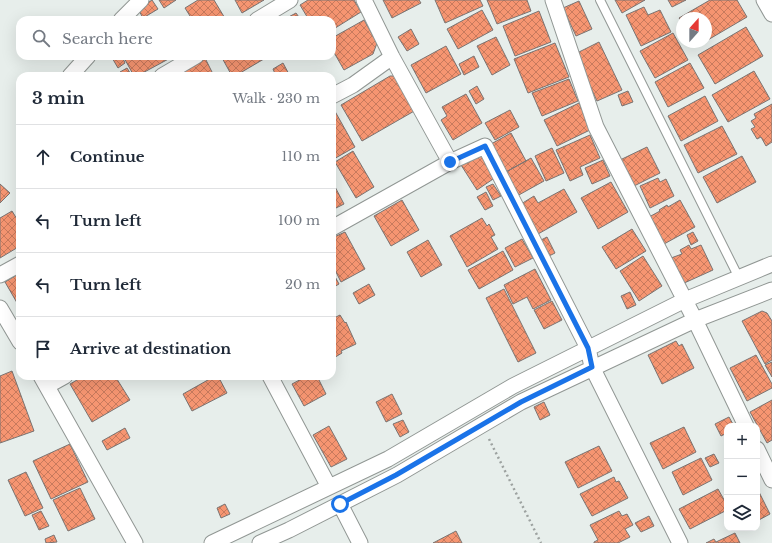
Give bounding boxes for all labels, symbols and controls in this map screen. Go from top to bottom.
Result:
north arrow [676,12,712,48]
search box [16,16,336,60]
icon: search [30,27,52,49]
text: Search here [62,29,153,48]
text: 3 min [32,88,85,109]
text: Walk · 230 m [232,90,320,107]
icon: ahead [32,146,54,168]
text: Continue [70,147,145,166]
text: 110 m [281,148,320,165]
route end [441,153,459,171]
icon: left [32,210,54,232]
text: Turn left [70,211,141,230]
text: 100 m [278,212,320,229]
icon: left [32,274,54,296]
text: Turn left [70,275,141,294]
text: 20 m [285,276,320,293]
icon: arrive [32,338,54,360]
text: Arrive at destination [70,339,231,358]
map controls [724,423,760,531]
button: + [724,423,760,459]
button: − [724,459,760,495]
route start [331,495,349,513]
button: layers [724,495,760,531]

